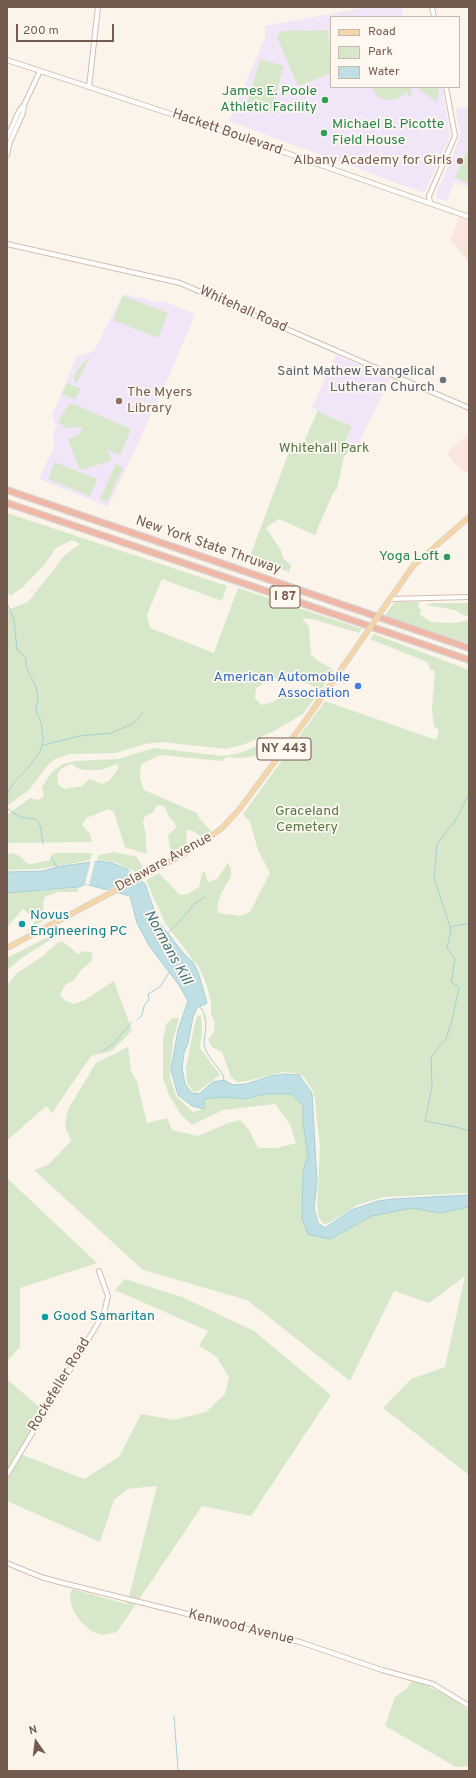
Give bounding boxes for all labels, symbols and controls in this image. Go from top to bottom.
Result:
scale bar [18,16,116,42]
legend [330,16,460,88]
text: 200 m [23,23,59,39]
text: Road [368,24,396,40]
text: Park [368,44,393,60]
text: Water [368,64,400,80]
place label: James E. Poole Athletic Facility [220,84,317,116]
marker: James E. Poole Athletic Facility [320,95,330,105]
street label: Hackett Boulevard [170,106,284,160]
place label: Michael B. Picotte Field House [332,117,444,150]
marker: Michael B. Picotte Field House [319,128,329,138]
place label: Albany Academy for Girls [293,153,452,169]
marker: Albany Academy for Girls [455,156,465,166]
street label: Whitehall Road [197,283,289,337]
place label: Saint Mathew Evangelical Lutheran Church [277,364,435,396]
marker: Saint Mathew Evangelical Lutheran Church [438,375,448,385]
place label: The Myers Library [127,385,192,418]
marker: The Myers Library [114,396,124,406]
park label: Whitehall Park [279,441,369,457]
street label: New York State Thruway [133,513,283,579]
place label: Yoga Loft [379,549,439,565]
marker: Yoga Loft [442,552,452,562]
road number: I 87 [270,586,300,608]
place label: American Automobile Association [214,670,350,702]
marker: American Automobile Association [353,681,363,691]
road number: NY 443 [257,738,311,760]
park label: Graceland Cemetery [275,804,339,836]
street label: Delaware Avenue [113,829,215,897]
water label: Normans Kill [139,907,195,989]
place label: Novus Engineering PC [30,908,127,940]
marker: Novus Engineering PC [17,919,27,929]
place label: Good Samaritan [53,1309,155,1325]
marker: Good Samaritan [40,1312,50,1322]
street label: Rockefeller Road [25,1335,95,1435]
street label: Kenwood Avenue [186,1607,296,1649]
north arrow [16,1722,56,1762]
text: N [28,1723,39,1738]

